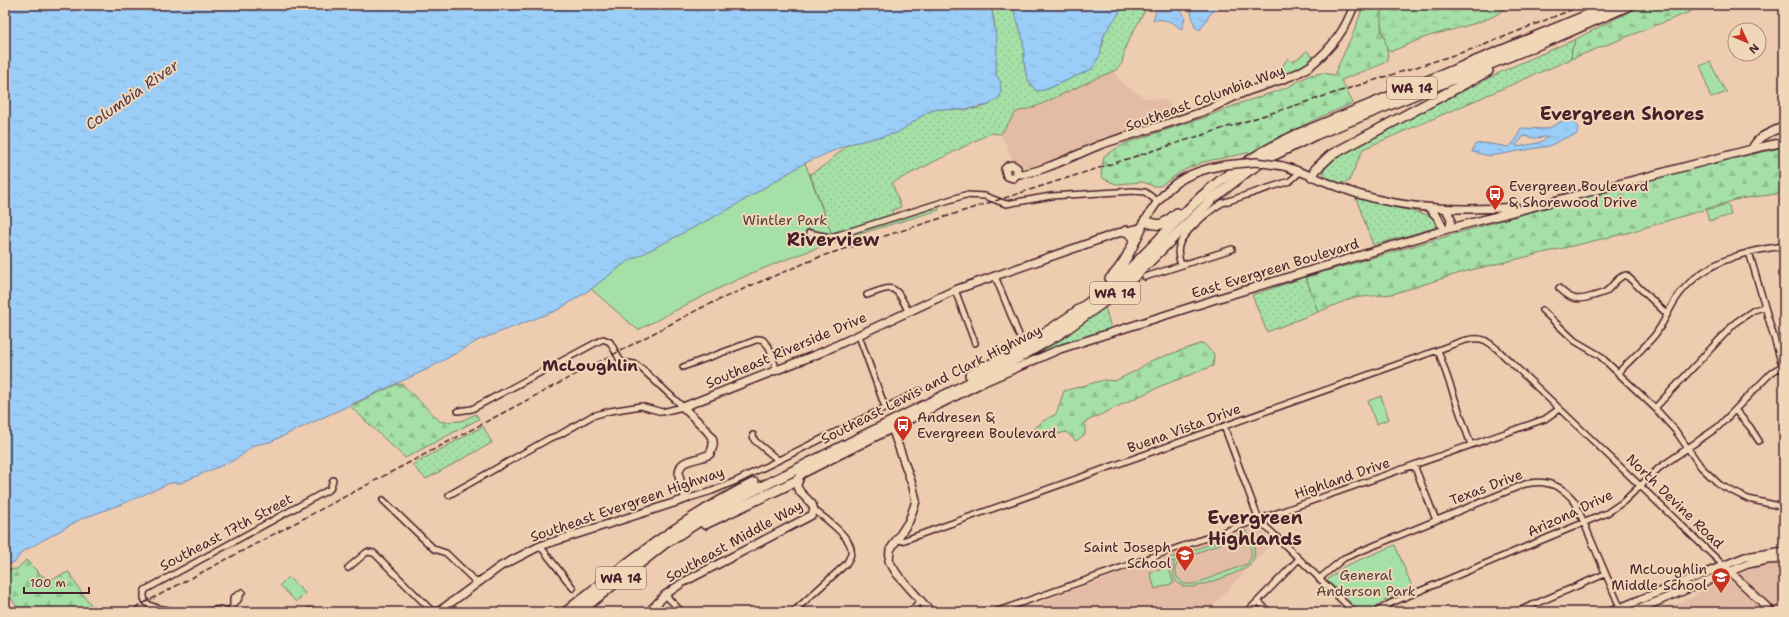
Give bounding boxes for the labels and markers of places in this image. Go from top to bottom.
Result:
place label: Evergreen Boulevard & Shorewood Drive [1509,177,1648,211]
bus stop icon: Evergreen Boulevard & Shorewood Drive [1484,183,1506,211]
place label: Andresen & Evergreen Boulevard [917,408,1056,442]
bus stop icon: Andresen & Evergreen Boulevard [892,414,914,442]
place label: Saint Joseph School [1084,538,1172,572]
school or university icon: Saint Joseph School [1174,544,1196,572]
place label: McLoughlin Middle School [1611,560,1708,594]
school or university icon: McLoughlin Middle School [1710,566,1732,594]

